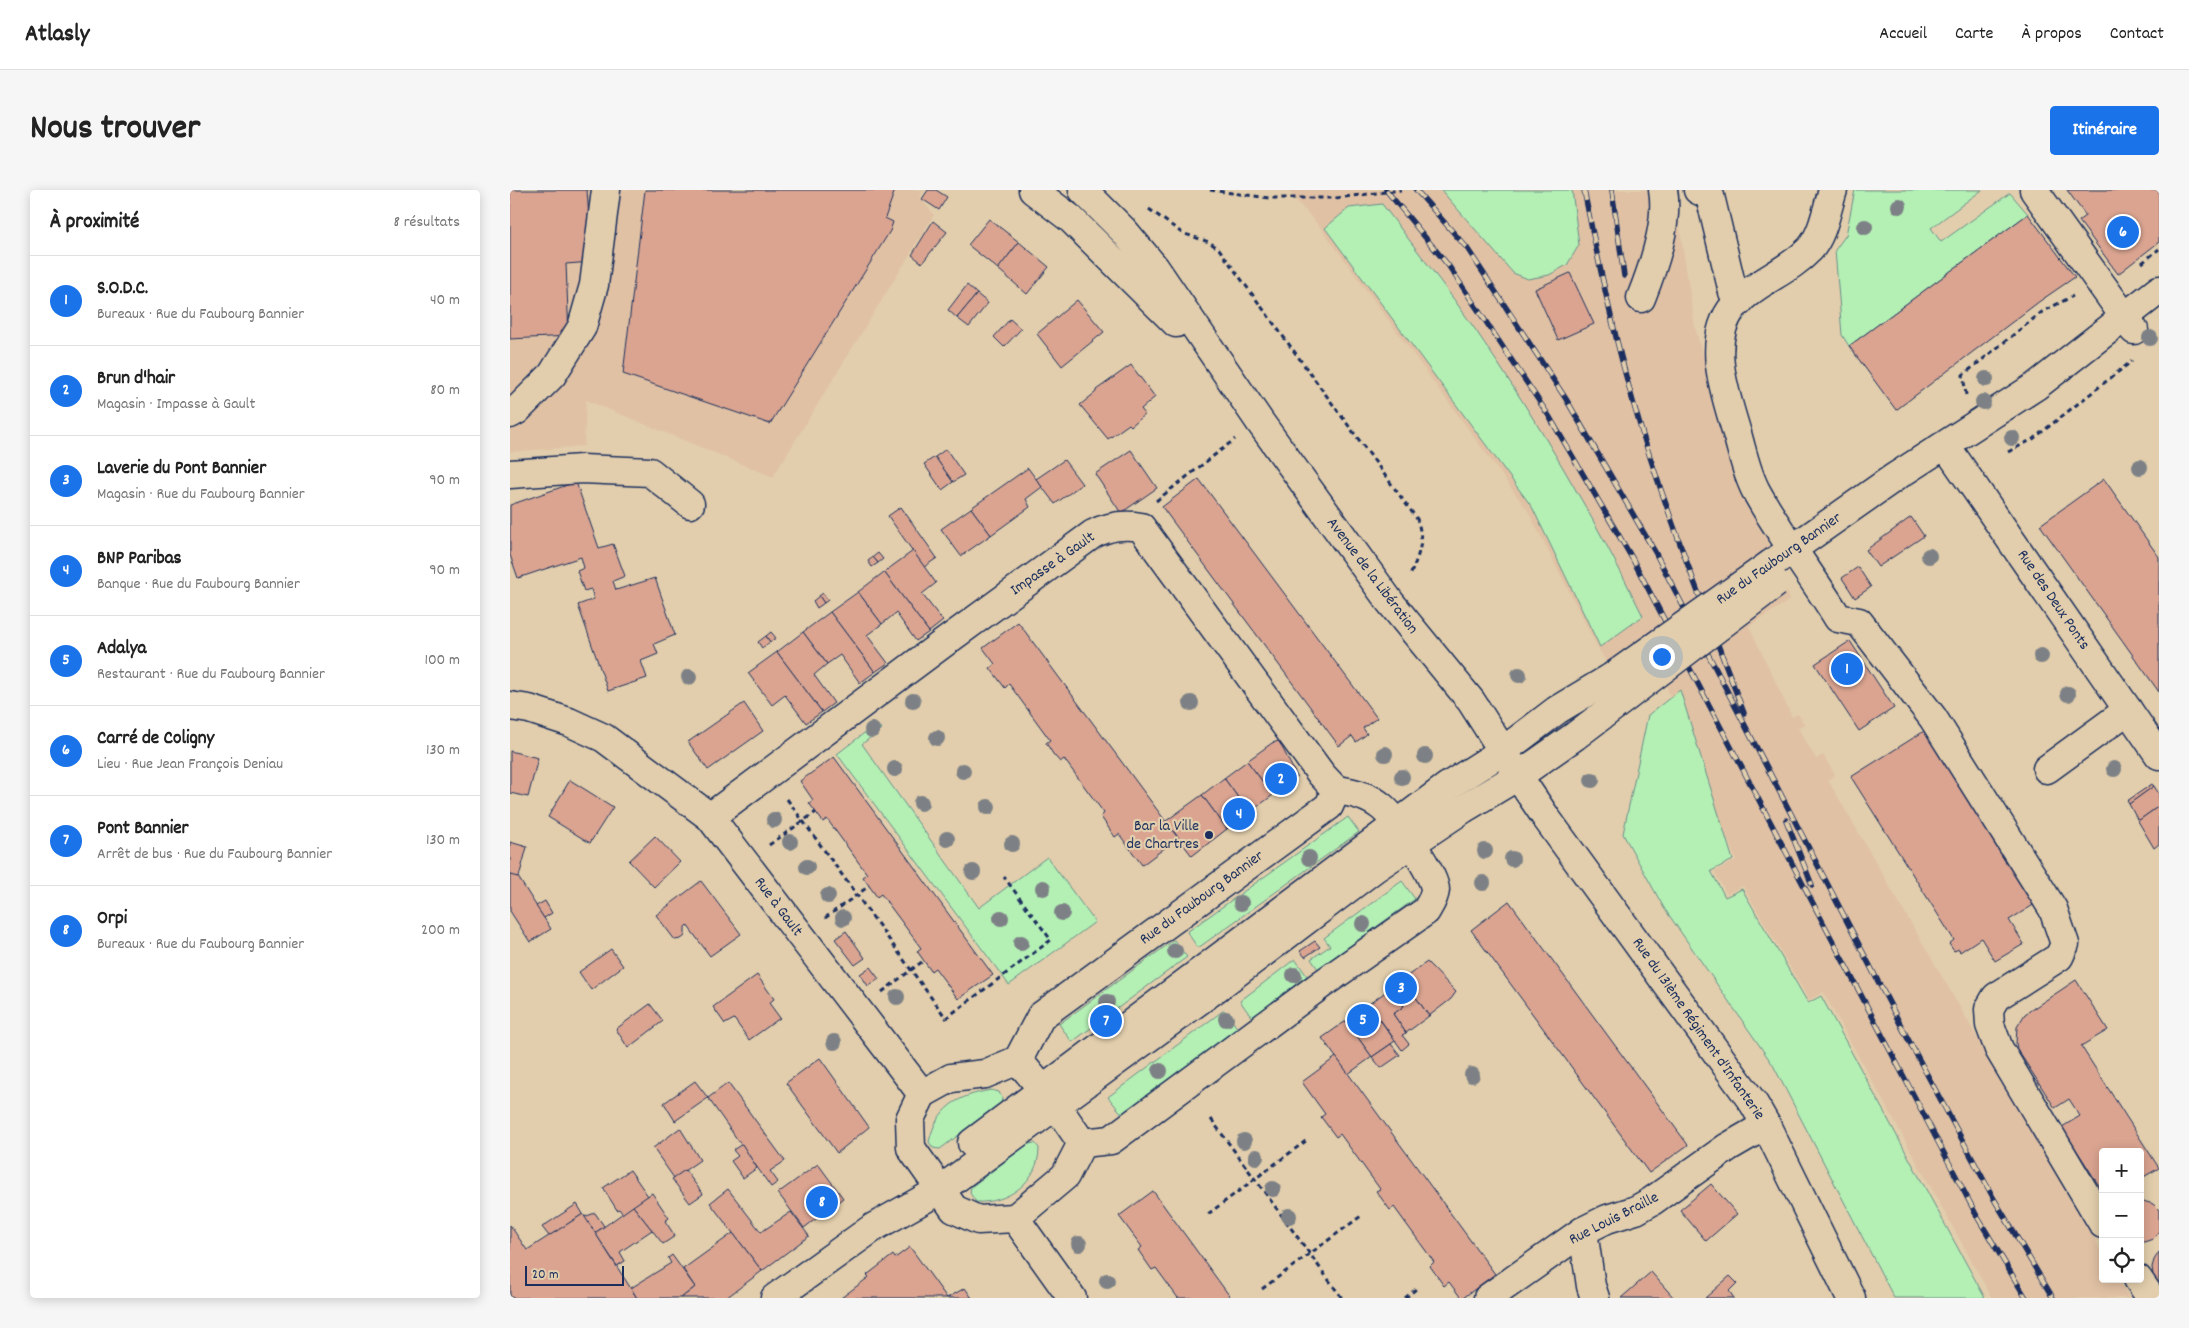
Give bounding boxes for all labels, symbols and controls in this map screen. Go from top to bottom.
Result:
text: Atlasly [25,18,89,52]
text: Accueil [1879,22,1927,47]
text: Carte [1955,22,1994,47]
text: À propos [2022,22,2082,47]
text: Contact [2110,22,2164,47]
text: Nous trouver [30,105,200,155]
button: Itinéraire [2050,106,2159,155]
text: À proximité [50,208,139,238]
text: 8 résultats [394,211,460,234]
pin: 6 [2107,213,2139,251]
text: S.O.D.C. [97,276,148,303]
text: 1 [64,289,68,312]
text: 40 m [430,289,460,312]
text: Bureaux · Rue du Faubourg Bannier [97,303,304,326]
text: Brun d'hair [97,366,175,393]
text: 2 [63,379,70,402]
text: 80 m [430,379,460,402]
text: Magasin · Impasse à Gault [97,393,255,416]
text: Laverie du Pont Bannier [97,456,266,483]
text: 3 [62,469,70,492]
text: 90 m [429,469,460,492]
text: Magasin · Rue du Faubourg Bannier [97,483,305,506]
street label: Rue du Faubourg Bannier [1712,507,1846,611]
street label: Avenue de la Libération [1320,513,1424,639]
street label: Impasse à Gault [1006,526,1100,602]
street label: Rue des Deux Ponts [2011,545,2095,655]
text: BNP Paribas [97,546,182,573]
text: 4 [63,559,69,582]
text: 90 m [429,559,460,582]
text: Banque · Rue du Faubourg Bannier [97,573,300,596]
text: Adalya [97,636,146,663]
your location [1649,644,1675,670]
text: 5 [62,649,70,672]
text: 100 m [424,649,460,672]
pin: 1 [1831,650,1863,688]
text: Restaurant · Rue du Faubourg Bannier [97,663,325,686]
text: Carré de Coligny [97,726,214,753]
text: 6 [62,739,70,762]
text: 130 m [426,739,460,762]
text: Lieu · Rue Jean François Deniau [97,753,283,776]
pin: 2 [1265,760,1297,798]
pin: 4 [1223,795,1255,833]
place label: Bar la Ville de Chartres [1127,815,1199,856]
text: Pont Bannier [97,816,189,843]
text: 7 [63,829,69,852]
text: 130 m [426,829,460,852]
marker: Bar la Ville de Chartres [1203,829,1215,841]
text: Arrêt de bus · Rue du Faubourg Bannier [97,843,332,866]
street label: Rue du Faubourg Bannier [1135,845,1269,951]
street label: Rue à Gault [748,872,808,942]
text: Orpi [97,906,127,933]
text: 8 [63,919,69,942]
text: 200 m [421,919,460,942]
text: Bureaux · Rue du Faubourg Bannier [97,933,304,956]
street label: Rue du 131ème Régiment d'Infanterie [1626,933,1770,1125]
pin: 3 [1385,969,1417,1007]
pin: 5 [1347,1001,1379,1039]
pin: 7 [1090,1002,1122,1040]
map controls [2099,1148,2144,1283]
button: + [2099,1148,2144,1193]
pin: 8 [806,1183,838,1221]
street label: Rue Louis Braille [1565,1187,1663,1251]
button: − [2099,1193,2144,1238]
button: locate [2099,1238,2144,1283]
scale bar [525,1263,624,1286]
text: 20 m [532,1265,559,1285]

